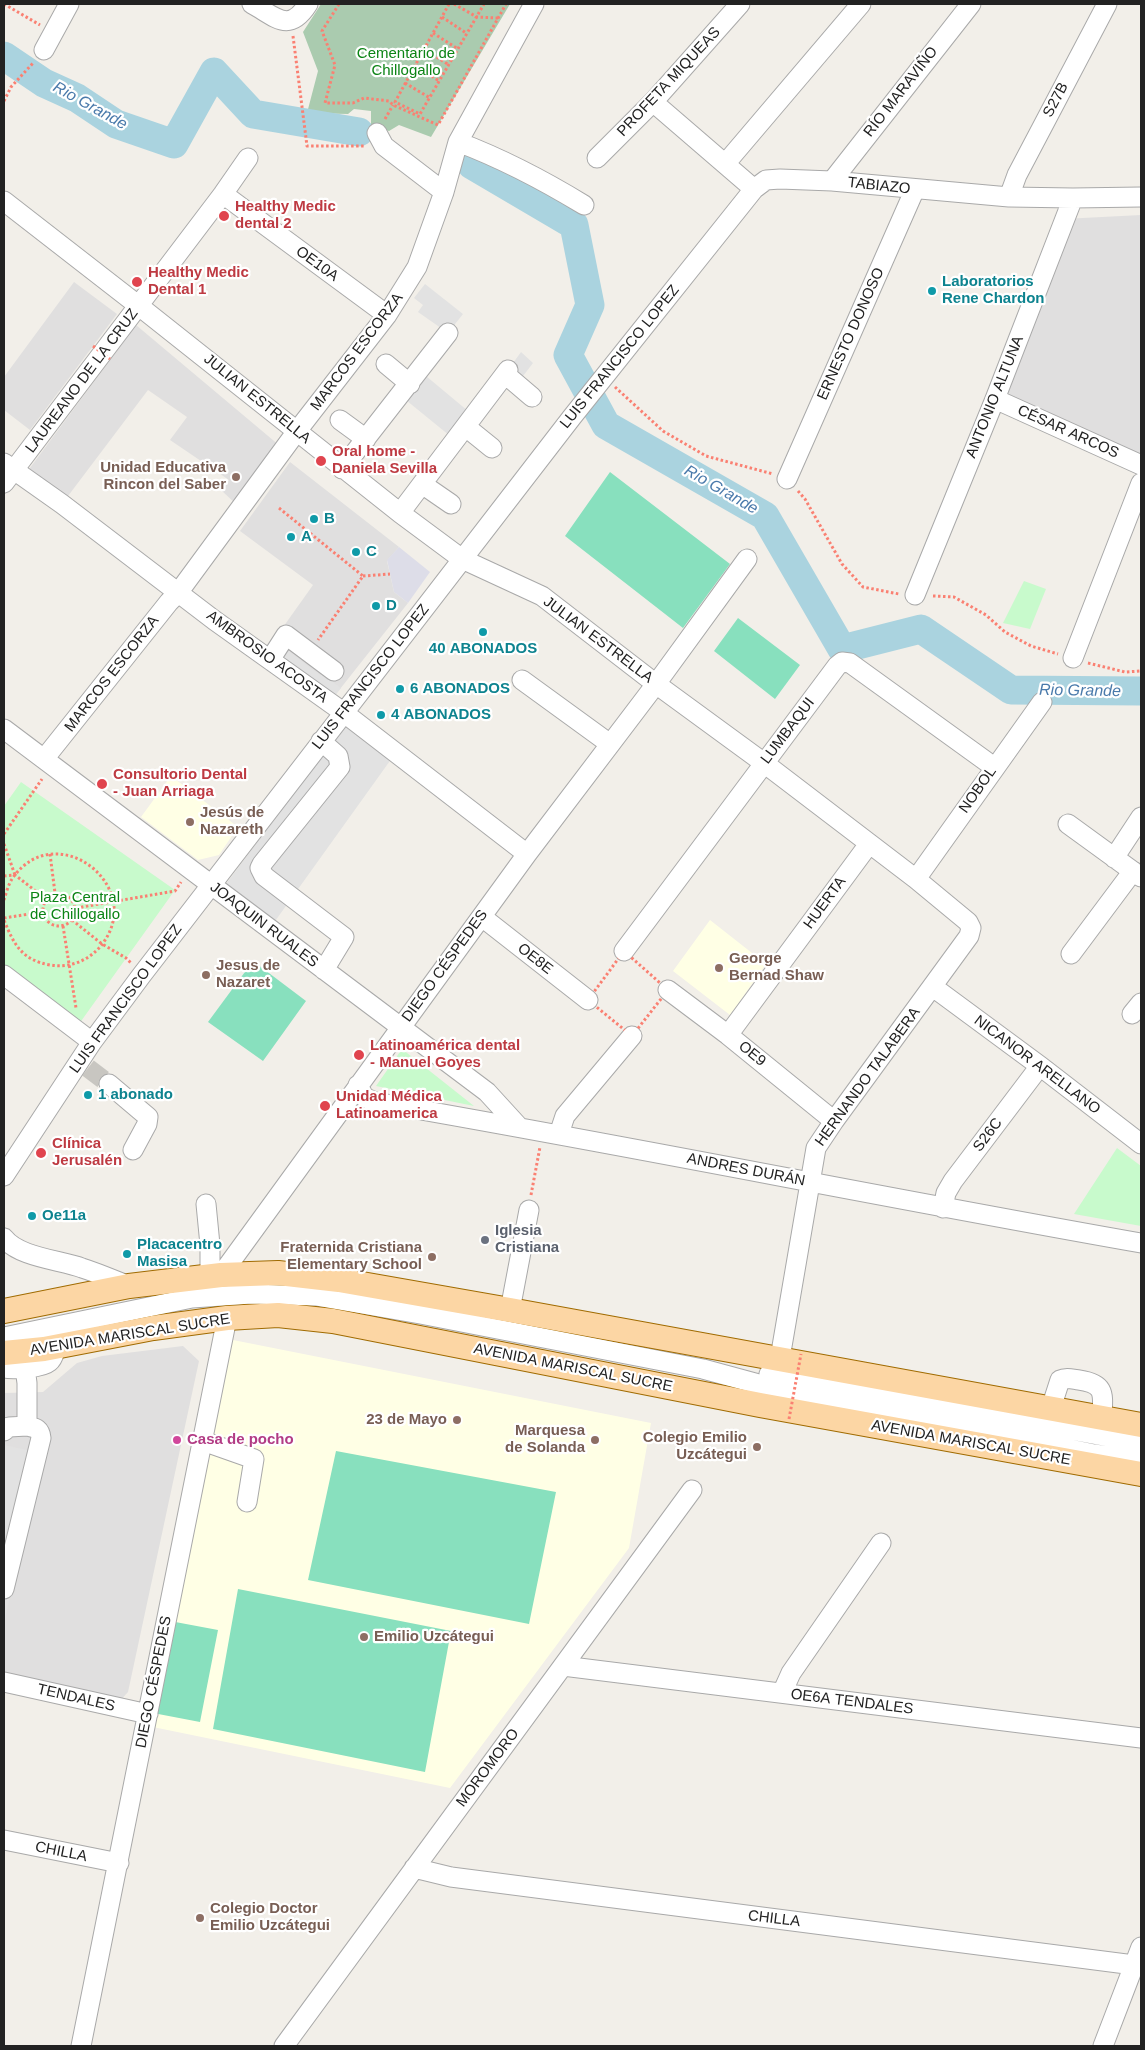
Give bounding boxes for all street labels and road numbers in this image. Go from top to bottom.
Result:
street label: PROFETA MIQUEAS [614,24,724,140]
street label: RÍO MARAVIÑO [860,43,942,141]
street label: S27B [1039,80,1073,120]
street label: TABIAZO [847,174,911,198]
street label: OE10A [292,243,342,285]
street label: ERNESTO DONOSO [814,265,888,403]
street label: LUIS FRANCISCO LOPEZ [557,282,683,432]
street label: MARCOS ESCORZA [307,290,407,414]
street label: LAUREANO DE LA CRUZ [22,305,142,457]
street label: ANTONIO ALTUNA [962,333,1028,461]
street label: JULIAN ESTRELLA [200,350,314,448]
street label: CÉSAR ARCOS [1014,402,1122,462]
street label: JULIAN ESTRELLA [540,593,656,687]
street label: LUIS FRANCISCO LOPEZ [309,601,433,753]
street label: AMBROSIO ACOSTA [203,607,331,707]
street label: MARCOS ESCORZA [61,612,163,736]
street label: LUMBAQUI [757,694,819,768]
street label: NOBOL [956,763,1000,817]
street label: HUERTA [800,873,850,933]
street label: JOAQUIN RUALES [206,878,322,972]
street label: DIEGO CÉSPEDES [398,906,492,1026]
street label: LUIS FRANCISCO LOPEZ [66,921,186,1077]
street label: OE8E [514,940,556,978]
street label: HERNANDO TALABERA [812,1004,924,1150]
street label: NICANOR ARELLANO [970,1012,1104,1118]
street label: OE9 [735,1038,769,1070]
street label: S26C [970,1115,1006,1155]
street label: ANDRES DURÁN [685,1150,807,1190]
street label: AVENIDA MARISCAL SUCRE [29,1310,231,1360]
street label: AVENIDA MARISCAL SUCRE [472,1340,674,1396]
street label: AVENIDA MARISCAL SUCRE [870,1417,1072,1469]
street label: DIEGO CÉSPEDES [132,1614,176,1750]
street label: TENDALES [35,1680,117,1716]
street label: OE6A TENDALES [790,1686,914,1718]
street label: MOROMORO [453,1725,523,1811]
street label: CHILLA [34,1838,88,1866]
street label: CHILLA [747,1907,801,1931]

